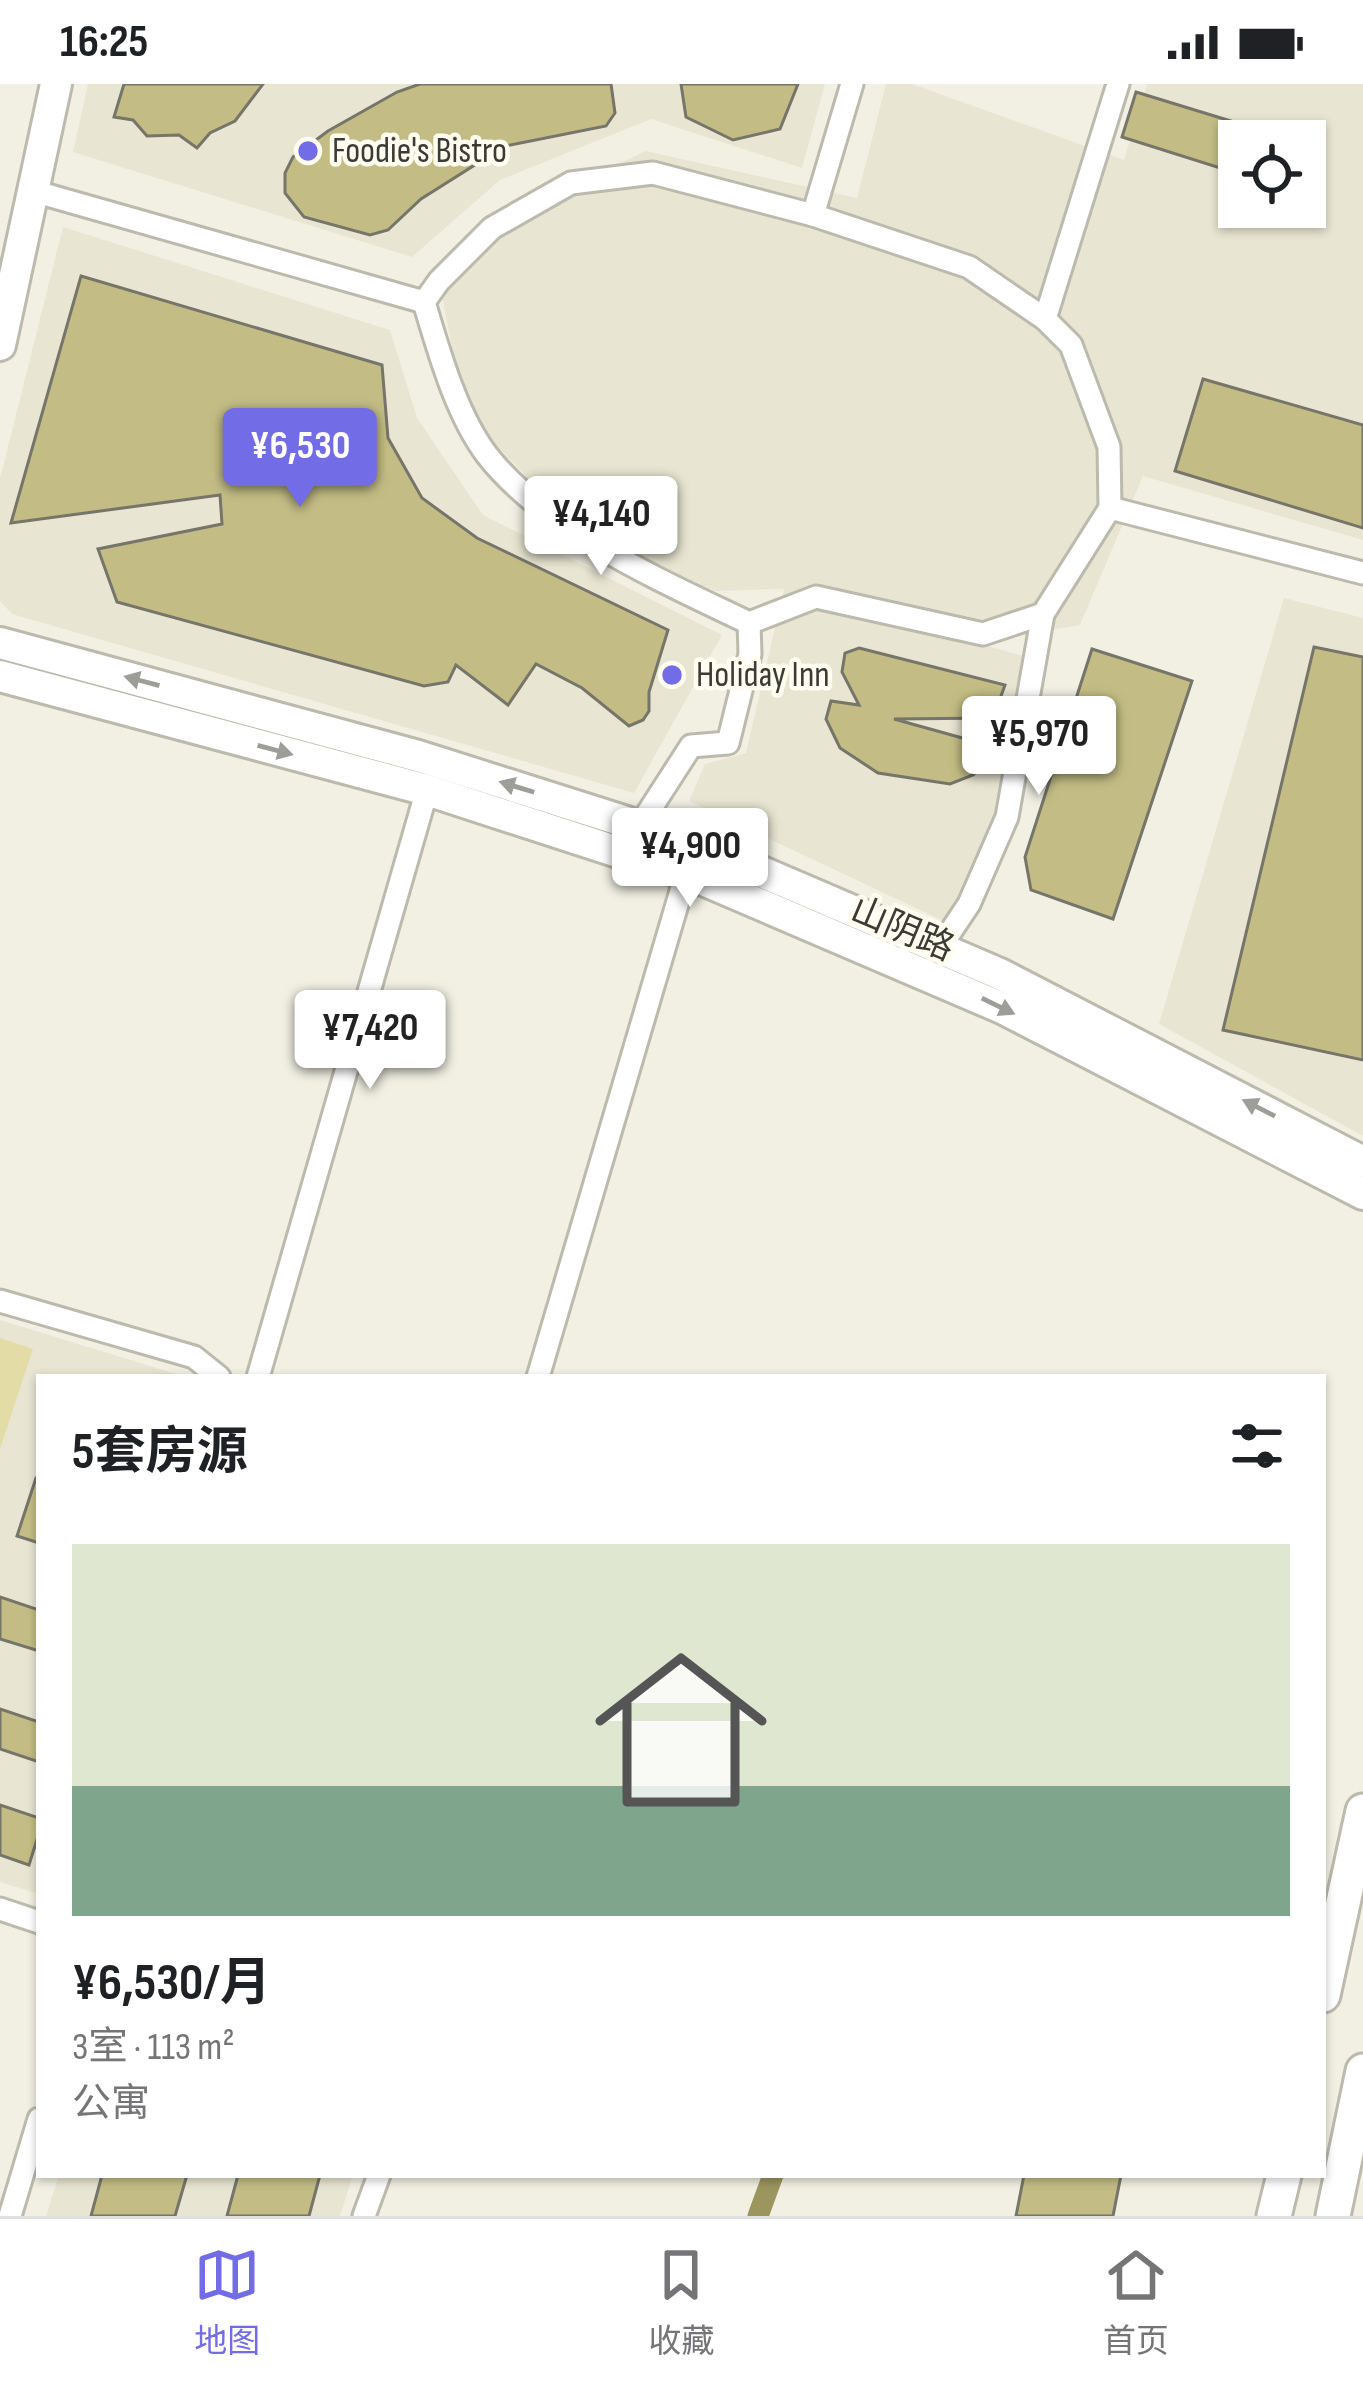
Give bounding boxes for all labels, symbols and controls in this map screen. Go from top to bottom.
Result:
text: 16:25 [60,15,148,70]
map controls [1218,120,1326,228]
button: locate [1218,120,1326,228]
place label: Foodie's Bistro [332,130,507,173]
marker: Foodie's Bistro [295,138,321,164]
pin: ¥6,530 [202,408,398,510]
text: ¥6,530 [250,423,350,470]
pin: ¥4,140 [503,476,699,578]
text: ¥4,140 [551,491,651,538]
place label: Holiday Inn [696,654,830,697]
marker: Holiday Inn [659,662,685,688]
one-way arrow [123,671,160,690]
pin: ¥5,970 [941,696,1137,798]
text: ¥5,970 [989,711,1089,758]
one-way arrow [257,741,294,760]
one-way arrow [499,776,535,795]
pin: ¥4,900 [592,808,788,910]
text: ¥4,900 [639,823,741,870]
street label: 山阴路 [844,889,960,971]
pin: ¥7,420 [272,990,468,1092]
one-way arrow [981,996,1016,1016]
text: ¥7,420 [322,1005,418,1052]
one-way arrow [1242,1098,1277,1118]
icon: filters [1224,1413,1290,1479]
text: 5套房源 [72,1422,247,1483]
icon: home [573,1622,789,1838]
text: ¥6,530/月 [72,1953,271,2014]
text: 3室 · 113 m² [72,2024,235,2071]
text: 公寓 [72,2081,150,2128]
tab: 地图 [194,2242,260,2362]
tab: 收藏 [648,2242,714,2362]
tab: 首页 [1103,2242,1169,2362]

